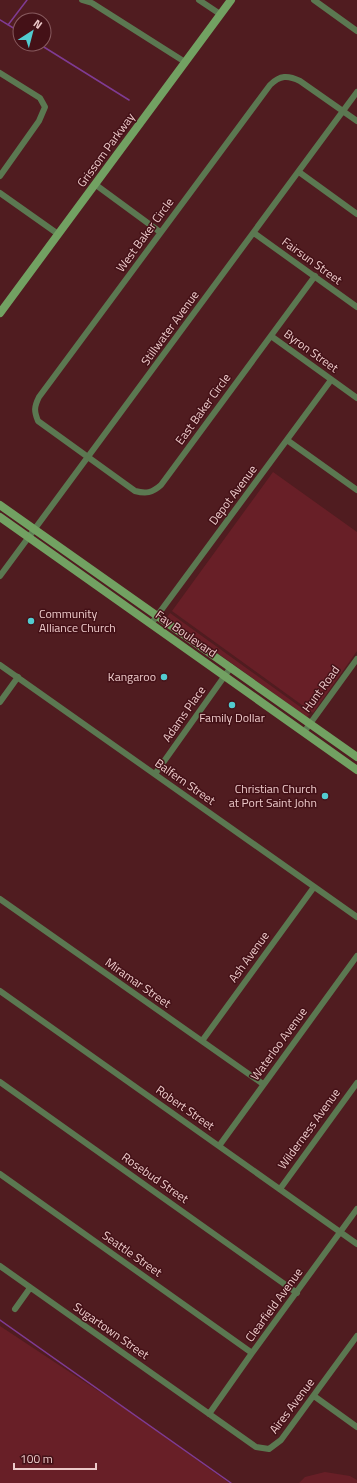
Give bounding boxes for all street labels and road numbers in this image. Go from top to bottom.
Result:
street label: Grissom Parkway [72,108,139,191]
street label: West Baker Circle [111,194,178,276]
street label: Fairsun Street [278,232,347,290]
street label: Stillwater Avenue [136,286,203,369]
street label: Byron Street [280,324,343,377]
street label: East Baker Circle [170,369,235,448]
street label: Depot Avenue [204,461,261,529]
street label: Fay Boulevard [152,605,221,662]
street label: Hunt Road [297,661,344,716]
street label: Adams Place [157,682,210,746]
street label: Balfern Street [151,754,220,810]
street label: Ash Avenue [223,927,274,986]
street label: Miramar Street [101,953,176,1013]
street label: Waterloo Avenue [245,1003,312,1084]
street label: Robert Street [152,1080,219,1135]
street label: Wilderness Avenue [273,1084,345,1173]
street label: Rosebud Street [118,1147,193,1208]
street label: Seattle Street [98,1226,167,1282]
street label: Clearfield Avenue [240,1264,307,1346]
street label: Sugartown Street [69,1297,154,1364]
street label: Aires Avenue [264,1374,319,1438]

